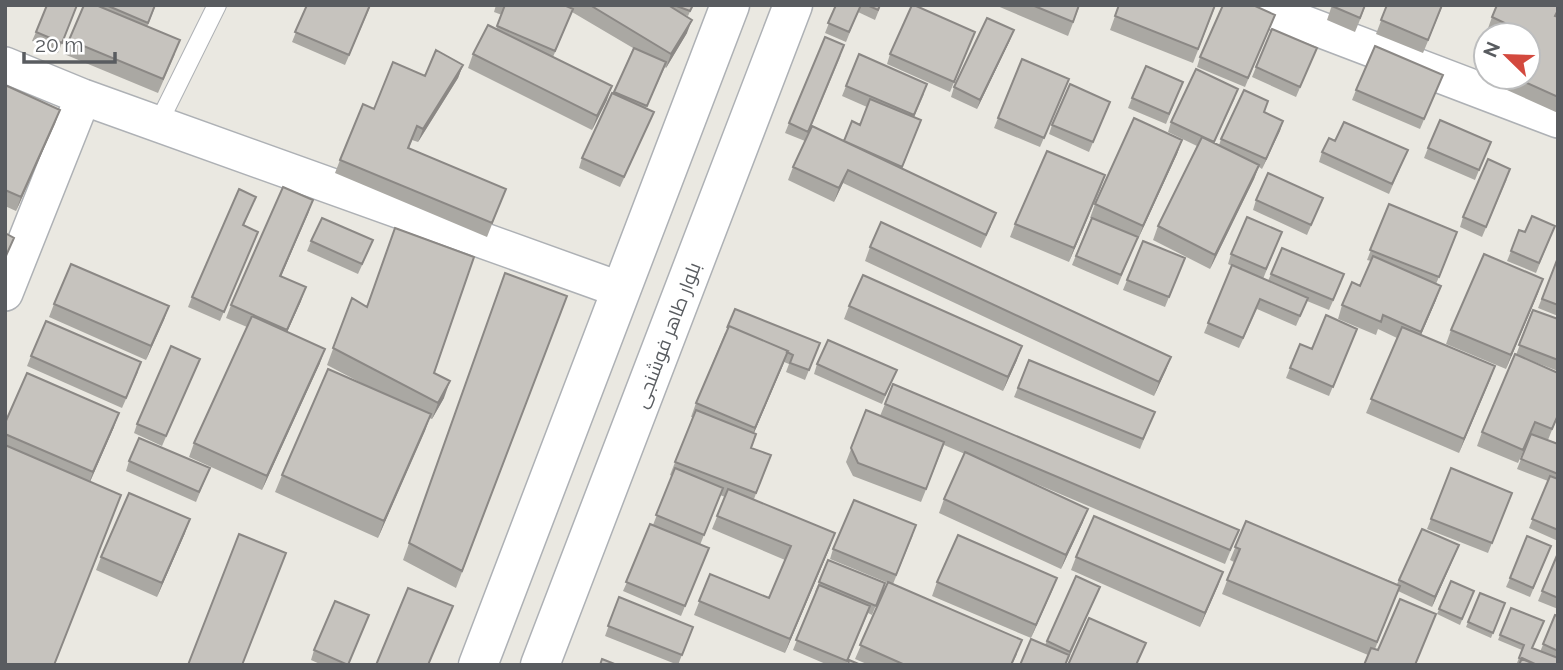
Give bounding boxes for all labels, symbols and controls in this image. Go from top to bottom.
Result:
scale bar [24,21,116,65]
north arrow [1472,21,1542,91]
text: 20 m [35,32,83,57]
text: N [1478,38,1504,60]
street label: بلوار طاهر فوشنجی [629,259,706,411]

